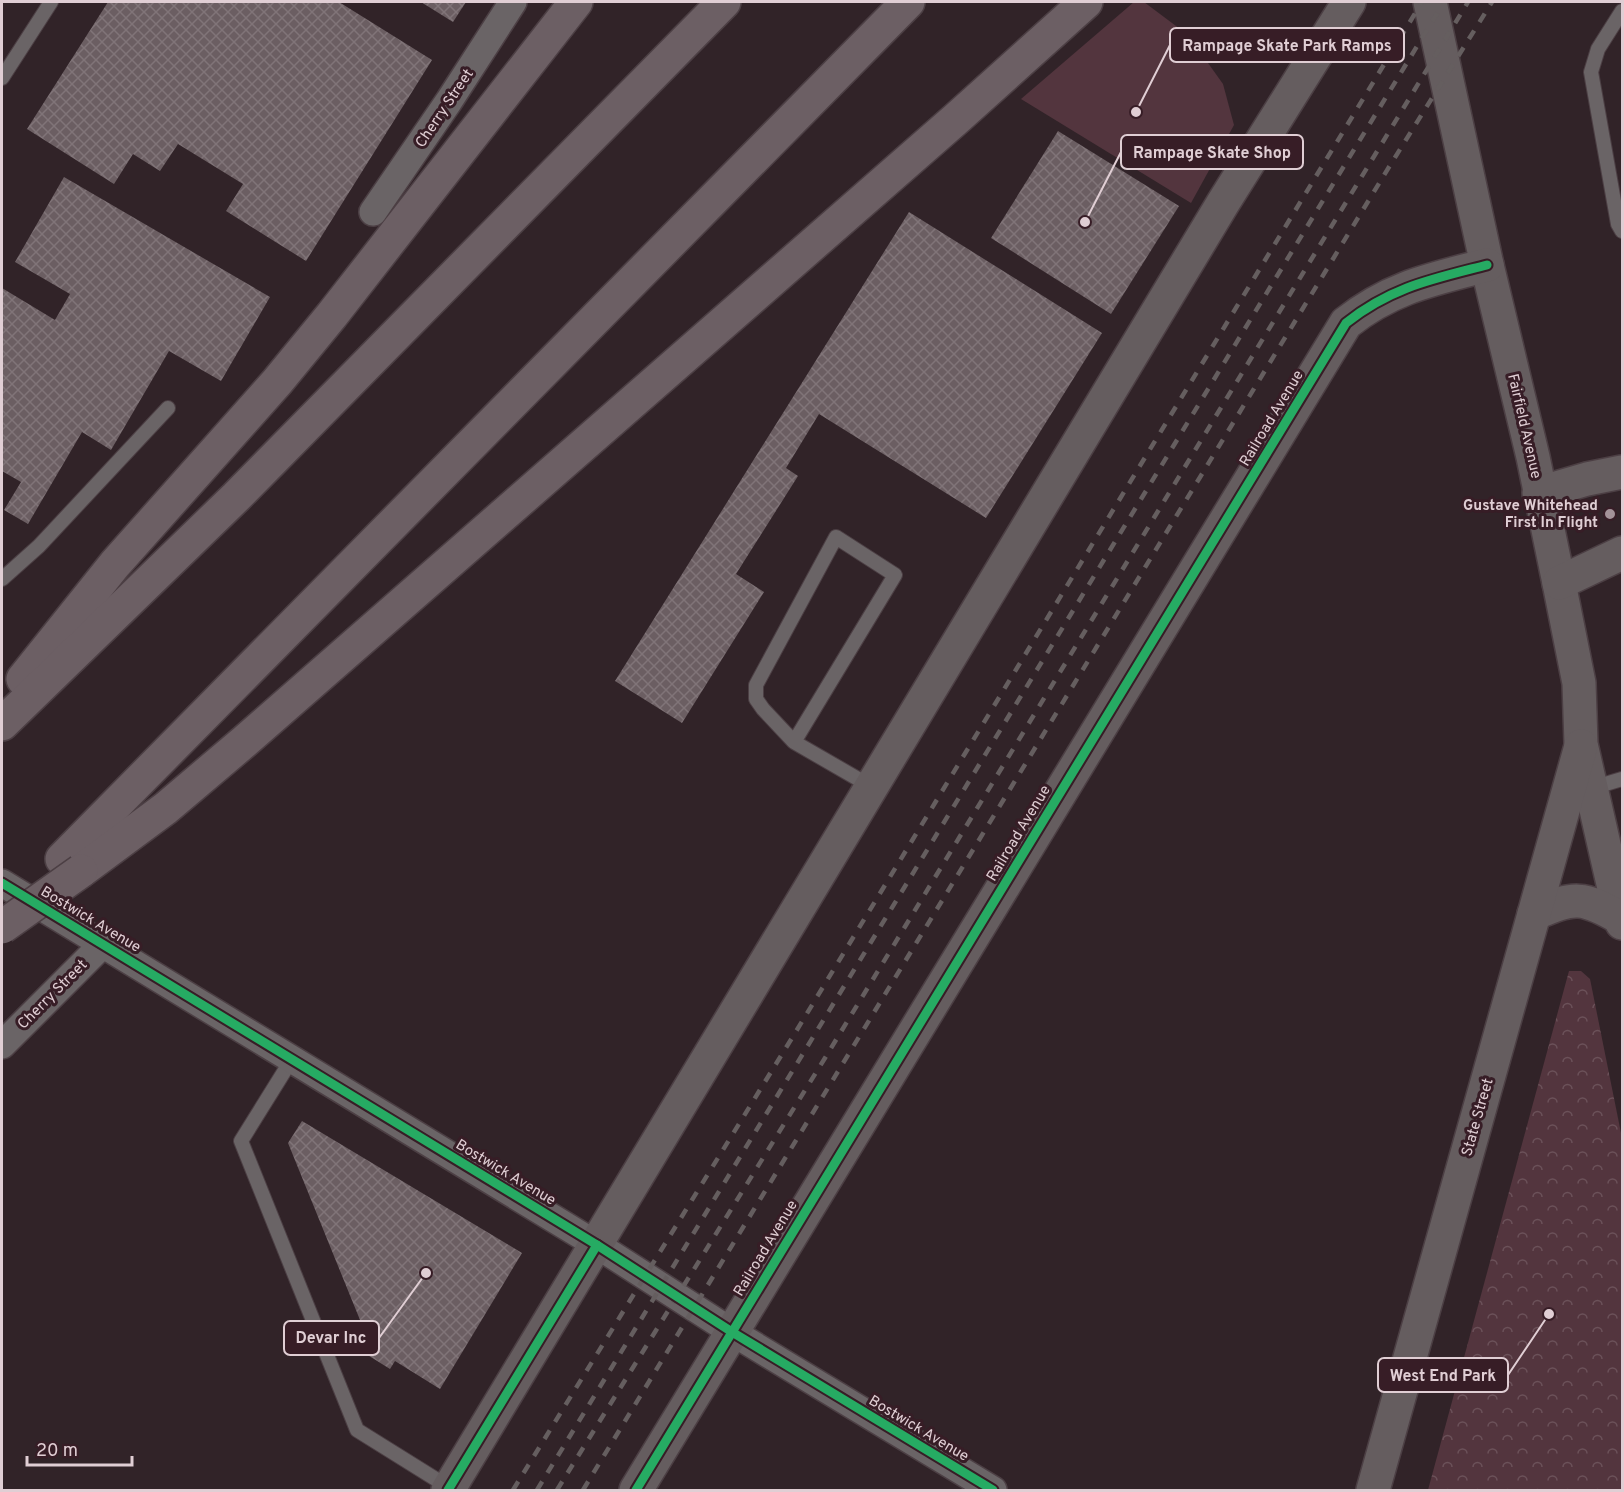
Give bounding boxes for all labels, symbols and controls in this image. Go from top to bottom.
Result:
callout: Rampage Skate Park Ramps [1170,28,1404,62]
text: Rampage Skate Park Ramps [1182,37,1392,57]
street label: Cherry Street [412,66,479,152]
callout: Rampage Skate Shop [1121,135,1303,169]
text: Rampage Skate Shop [1133,144,1291,164]
street label: Railroad Avenue [1236,367,1309,470]
street label: Fairfield Avenue [1502,372,1545,481]
place label: Gustave Whitehead First In Flight [1463,497,1598,533]
marker: Gustave Whitehead First In Flight [1603,507,1617,521]
street label: Railroad Avenue [983,782,1056,885]
street label: Bostwick Avenue [37,883,144,958]
street label: Cherry Street [14,956,92,1034]
street label: State Street [1458,1076,1499,1159]
street label: Bostwick Avenue [452,1136,559,1211]
street label: Railroad Avenue [730,1197,803,1300]
callout: Devar Inc [284,1321,379,1355]
text: Devar Inc [296,1329,366,1349]
callout: West End Park [1378,1358,1508,1392]
text: West End Park [1390,1367,1496,1387]
street label: Bostwick Avenue [865,1392,972,1467]
scale bar [27,1429,132,1467]
text: 20 m [36,1440,78,1463]

